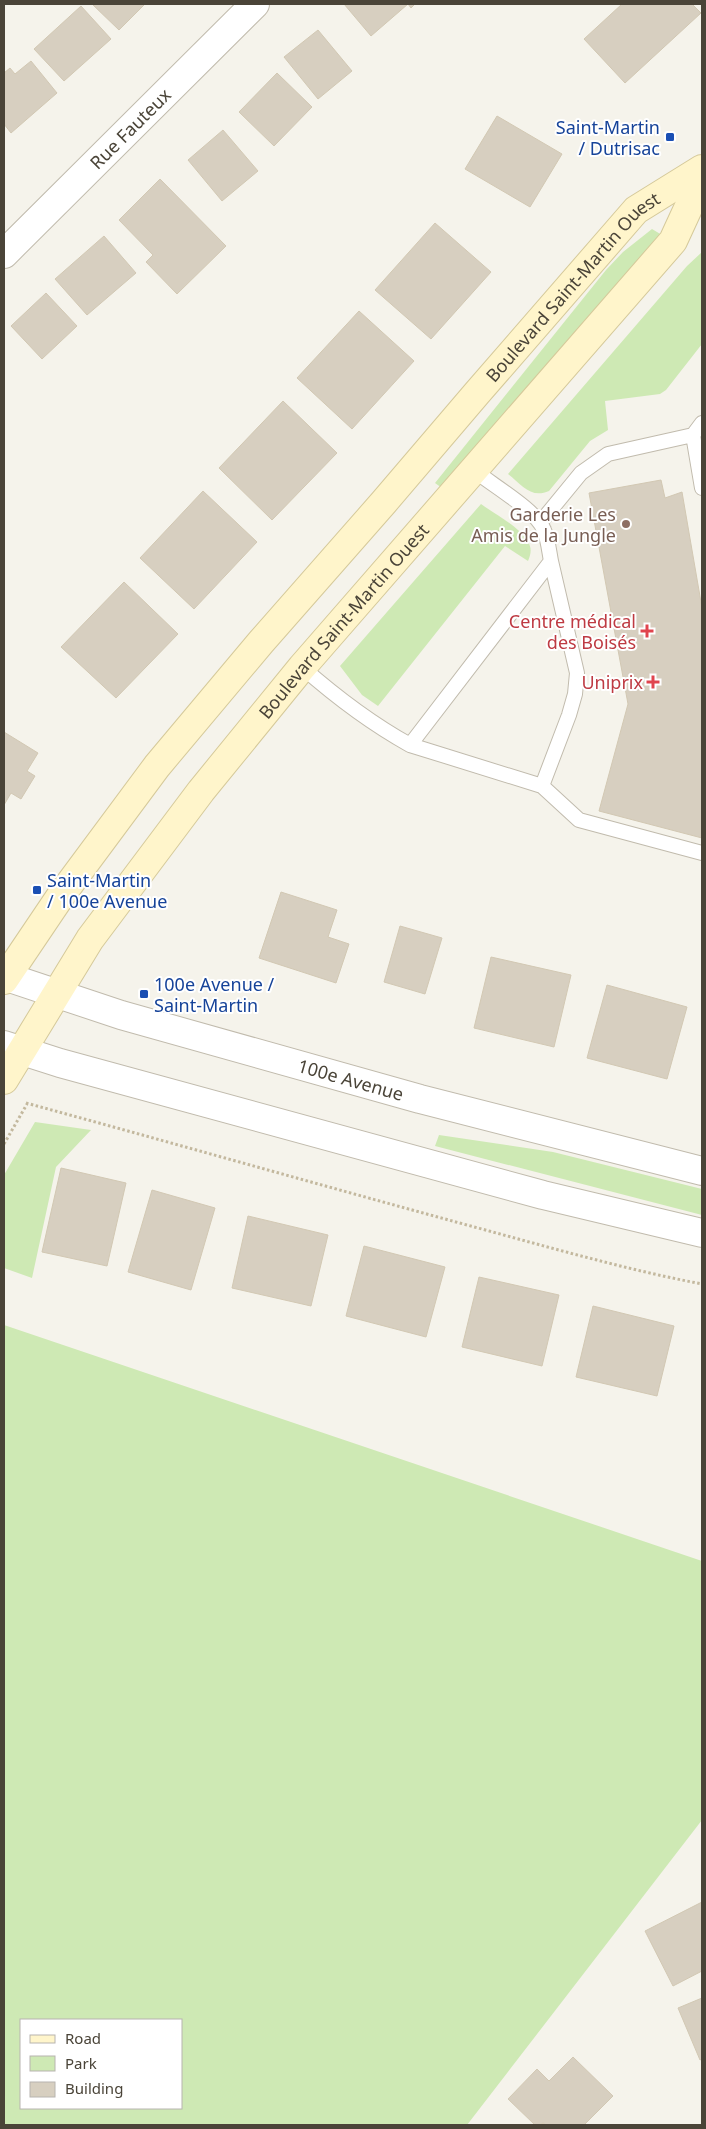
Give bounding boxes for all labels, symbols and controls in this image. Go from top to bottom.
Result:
street label: Rue Fauteux [84,82,176,174]
place label: Saint-Martin / Dutrisac [556,115,660,160]
marker: Saint-Martin / Dutrisac [664,131,676,143]
street label: Boulevard Saint-Martin Ouest [480,186,665,387]
place label: Garderie Les Amis de la Jungle [471,502,616,547]
street label: Boulevard Saint-Martin Ouest [253,518,434,723]
marker: Garderie Les Amis de la Jungle [620,518,632,530]
place label: Centre médical des Boisés [509,609,636,654]
marker: Centre médical des Boisés [640,624,654,638]
place label: Uniprix [581,670,643,694]
marker: Uniprix [647,676,659,688]
place label: Saint-Martin / 100e Avenue [47,868,167,913]
marker: Saint-Martin / 100e Avenue [31,884,43,896]
place label: 100e Avenue / Saint-Martin [154,972,275,1017]
marker: 100e Avenue / Saint-Martin [138,988,150,1000]
street label: 100e Avenue [295,1053,406,1106]
legend [20,2019,182,2109]
text: Road [65,2028,101,2048]
text: Park [65,2053,97,2073]
text: Building [65,2078,123,2098]

